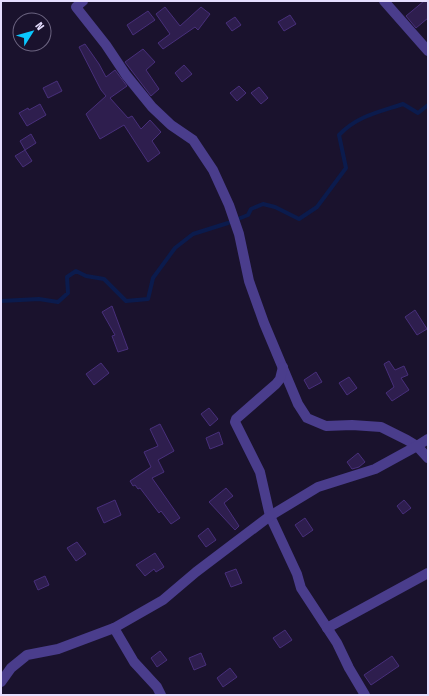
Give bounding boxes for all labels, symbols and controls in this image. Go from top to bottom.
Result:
north arrow [12,12,52,52]
text: N [32,20,47,33]

